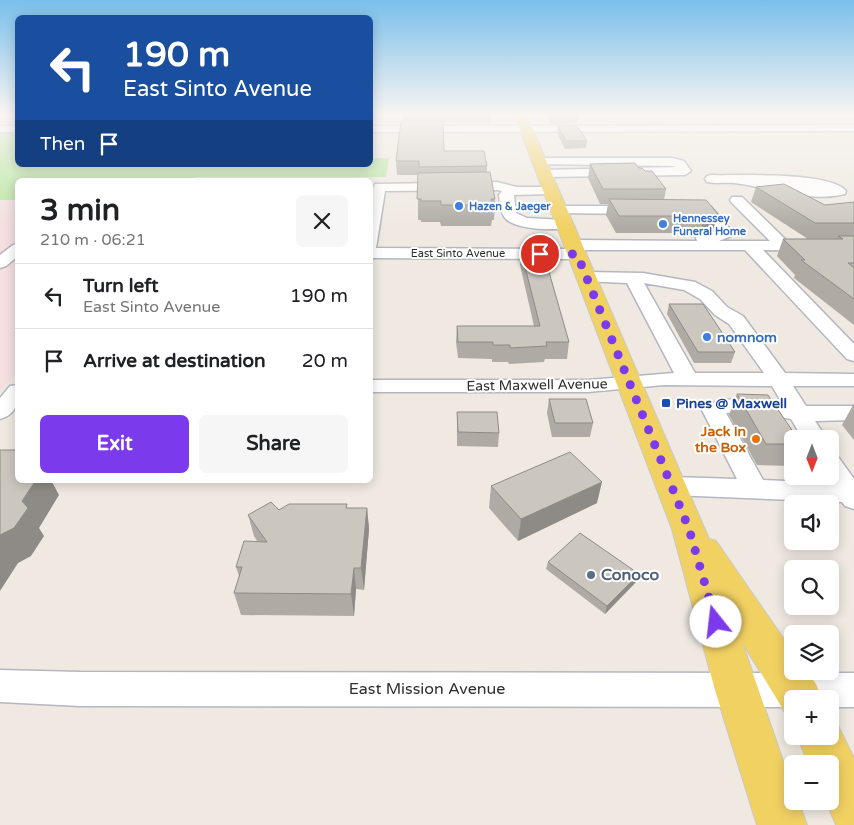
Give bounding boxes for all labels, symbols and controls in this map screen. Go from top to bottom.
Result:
text: 190 m [123,34,230,76]
icon: left [40,35,105,100]
text: East Sinto Avenue [123,76,312,102]
icon: arrive [95,130,123,158]
text: Then [40,133,85,155]
text: 3 min [40,192,120,229]
button: close [296,195,348,247]
marker: Hazen & Jaeger [453,200,465,212]
place label: Hazen & Jaeger [469,200,551,214]
place label: Hennessey Funeral Home [673,212,747,238]
marker: Hennessey Funeral Home [657,218,669,230]
text: 210 m · 06:21 [40,230,146,250]
pin [519,233,561,275]
icon: arrive [526,240,554,268]
street label: East Sinto Avenue [411,247,505,260]
text: Turn left [83,275,159,297]
icon: left [40,282,68,310]
text: 190 m [290,285,348,307]
text: East Sinto Avenue [83,297,220,317]
place label: nomnom [717,329,777,346]
marker: nomnom [701,331,713,343]
icon: arrive [40,347,68,375]
text: Arrive at destination [83,350,266,372]
text: 20 m [302,350,348,372]
street label: East Maxwell Avenue [466,375,608,395]
place label: Pines @ Maxwell [676,395,787,412]
marker: Pines @ Maxwell [660,397,672,409]
button: Exit [40,415,189,473]
button: Share [199,415,348,473]
place label: Jack in the Box [694,423,746,456]
north arrow [784,430,839,485]
map controls [784,430,839,810]
marker: Jack in the Box [750,433,762,445]
button: sound [784,495,839,550]
button: search [784,560,839,615]
place label: Conoco [601,565,660,585]
marker: Conoco [585,569,597,581]
position arrow [689,595,741,647]
button: layers [784,625,839,680]
street label: East Mission Avenue [349,679,505,699]
button: + [784,690,839,745]
button: − [784,755,839,810]

